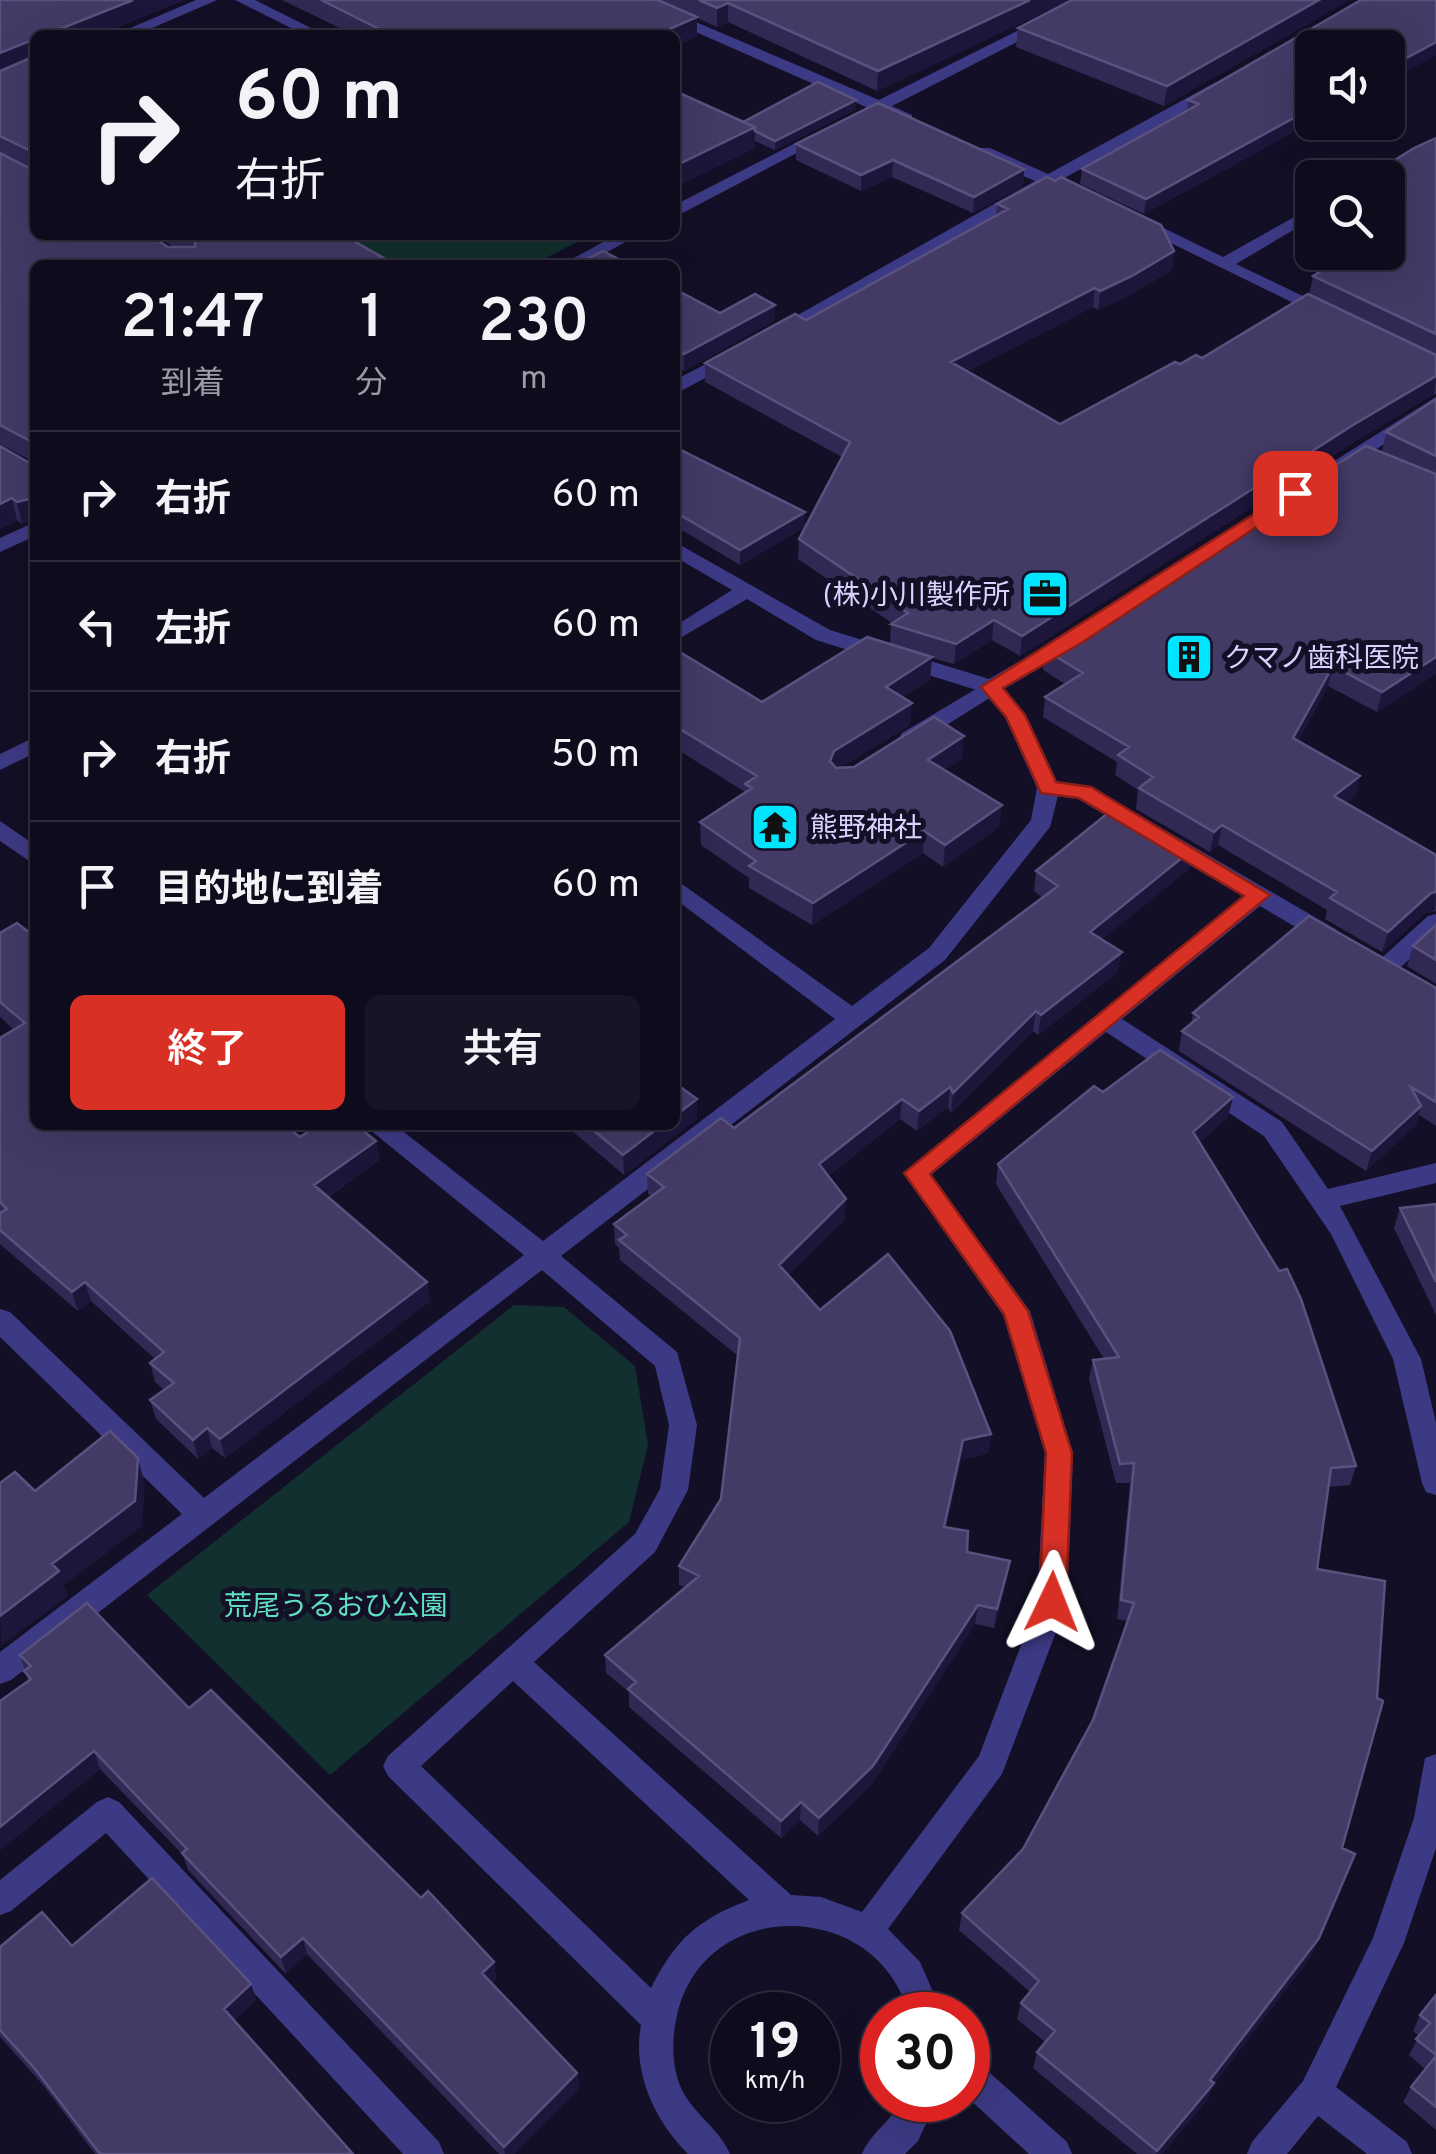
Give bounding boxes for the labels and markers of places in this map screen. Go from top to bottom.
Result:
pin [1253,451,1338,536]
office icon: (株)小川製作所 [1019,568,1071,620]
place label: (株)小川製作所 [823,579,1010,615]
building icon: クマノ歯科医院 [1163,631,1215,683]
place label: クマノ歯科医院 [1224,642,1419,678]
temple icon: 熊野神社 [749,801,801,853]
place label: 熊野神社 [810,812,922,848]

